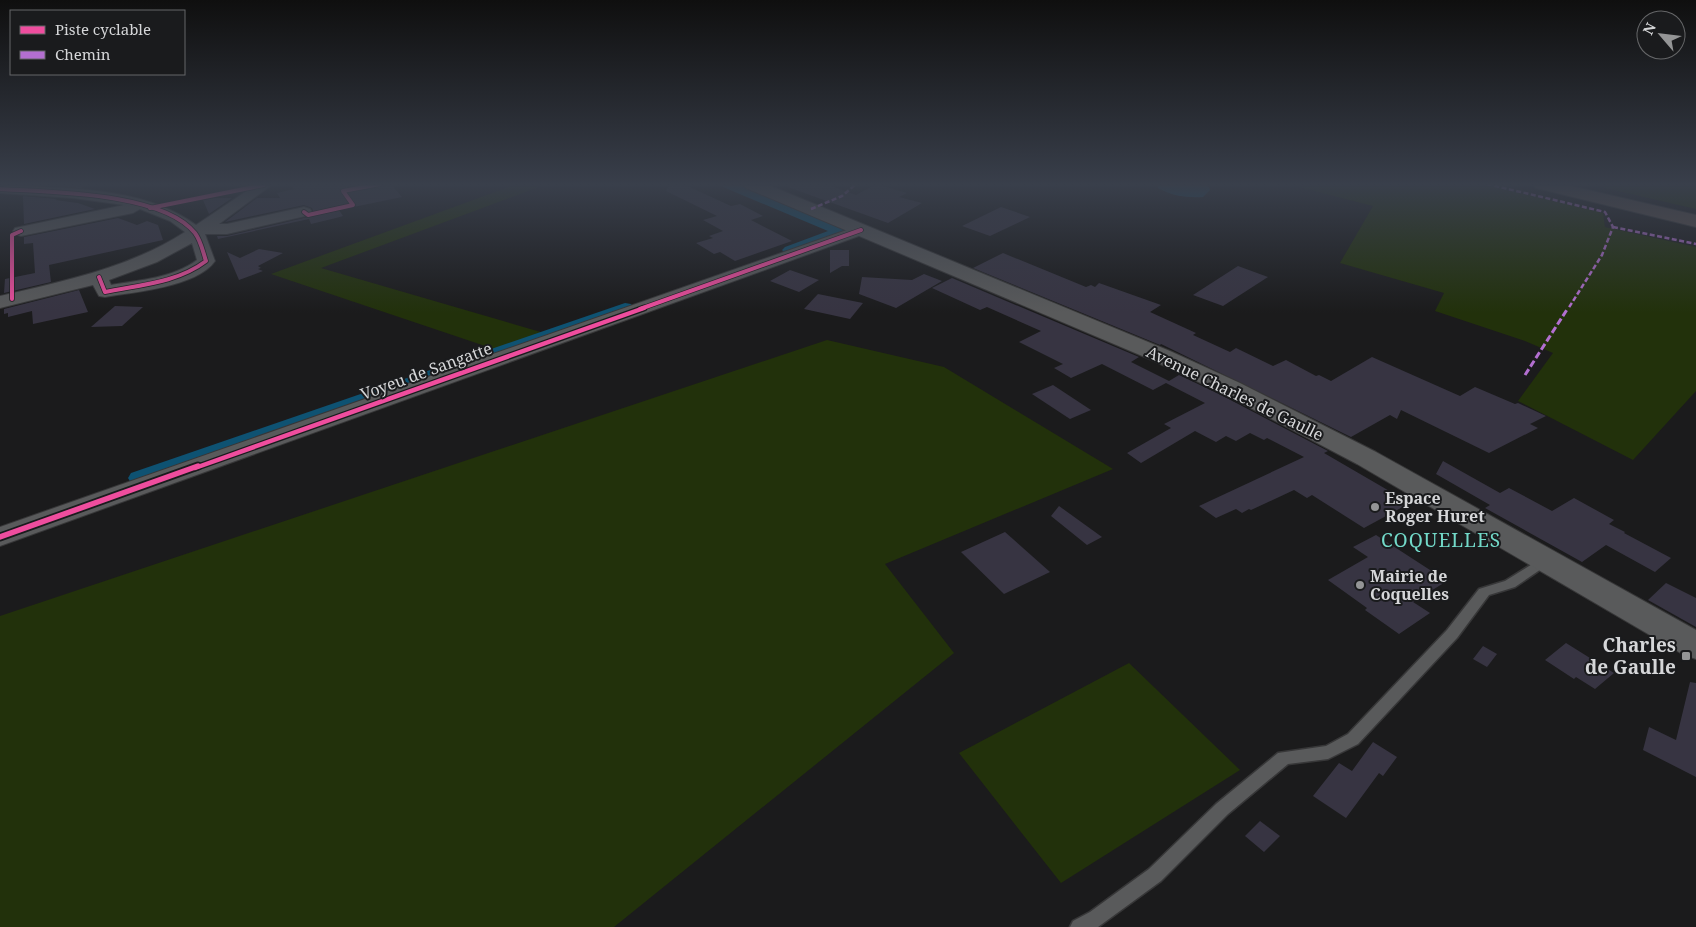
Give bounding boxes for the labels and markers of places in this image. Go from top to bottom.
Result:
place label: Espace Roger Huret [1385,487,1485,527]
marker: Espace Roger Huret [1369,501,1381,513]
place label: Mairie de Coquelles [1370,565,1449,605]
marker: Mairie de Coquelles [1354,579,1366,591]
place label: Charles de Gaulle [1585,632,1676,680]
marker: Charles de Gaulle [1680,650,1692,662]

